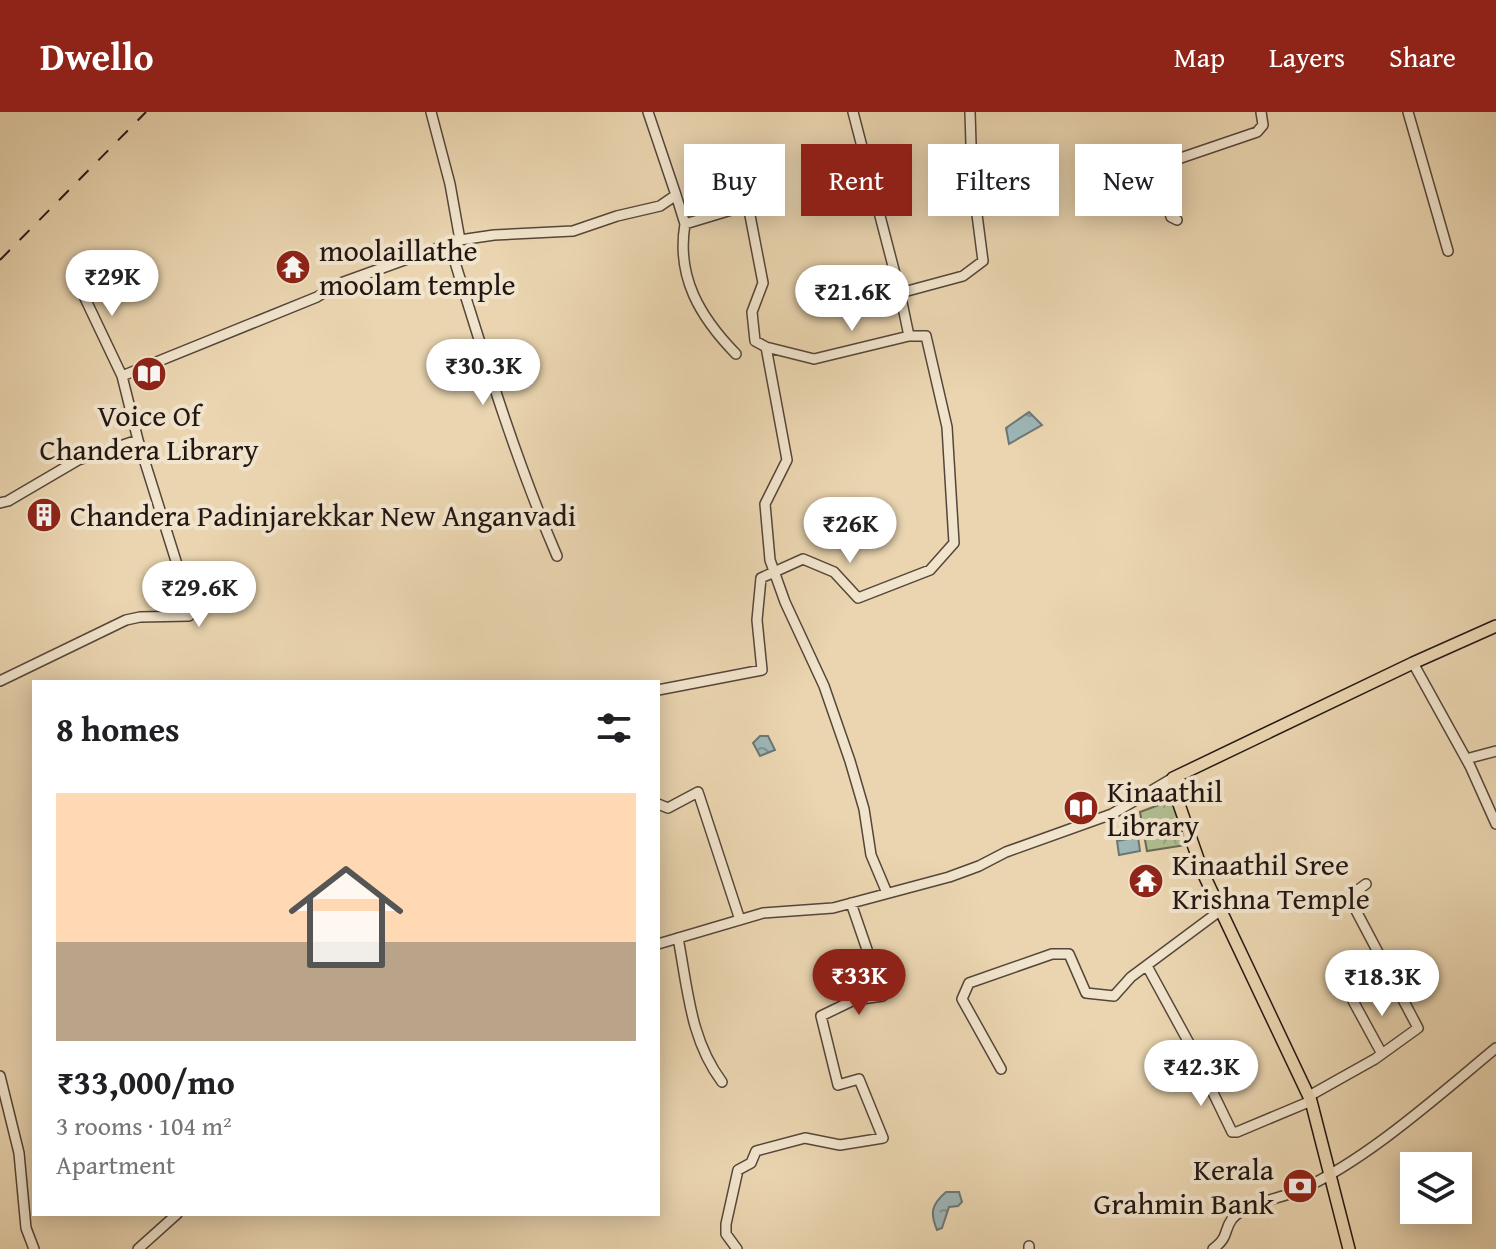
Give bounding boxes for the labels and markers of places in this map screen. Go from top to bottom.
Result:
place label: moolaillathe moolam temple [319,228,516,306]
temple icon: moolaillathe moolam temple [274,248,312,286]
pin: ₹29K [65,250,159,318]
pin: ₹21.6K [787,265,917,333]
pin: ₹30.3K [418,339,548,407]
library icon: Voice Of Chandera Library [130,355,168,393]
place label: Voice Of Chandera Library [39,393,259,471]
place label: Chandera Padinjarekkar New Anganvadi [70,493,576,537]
building icon: Chandera Padinjarekkar New Anganvadi [25,496,63,534]
pin: ₹26K [803,497,897,565]
pin: ₹29.6K [134,561,264,629]
place label: Kinaathil Library [1107,769,1223,847]
library icon: Kinaathil Library [1062,789,1100,827]
place label: Kinaathil Sree Krishna Temple [1172,842,1370,920]
temple icon: Kinaathil Sree Krishna Temple [1127,862,1165,900]
pin: ₹33K [812,949,906,1017]
pin: ₹18.3K [1317,950,1447,1018]
pin: ₹42.3K [1136,1040,1266,1108]
place label: Kerala Grahmin Bank [1094,1147,1275,1225]
bank icon: Kerala Grahmin Bank [1281,1167,1319,1205]

